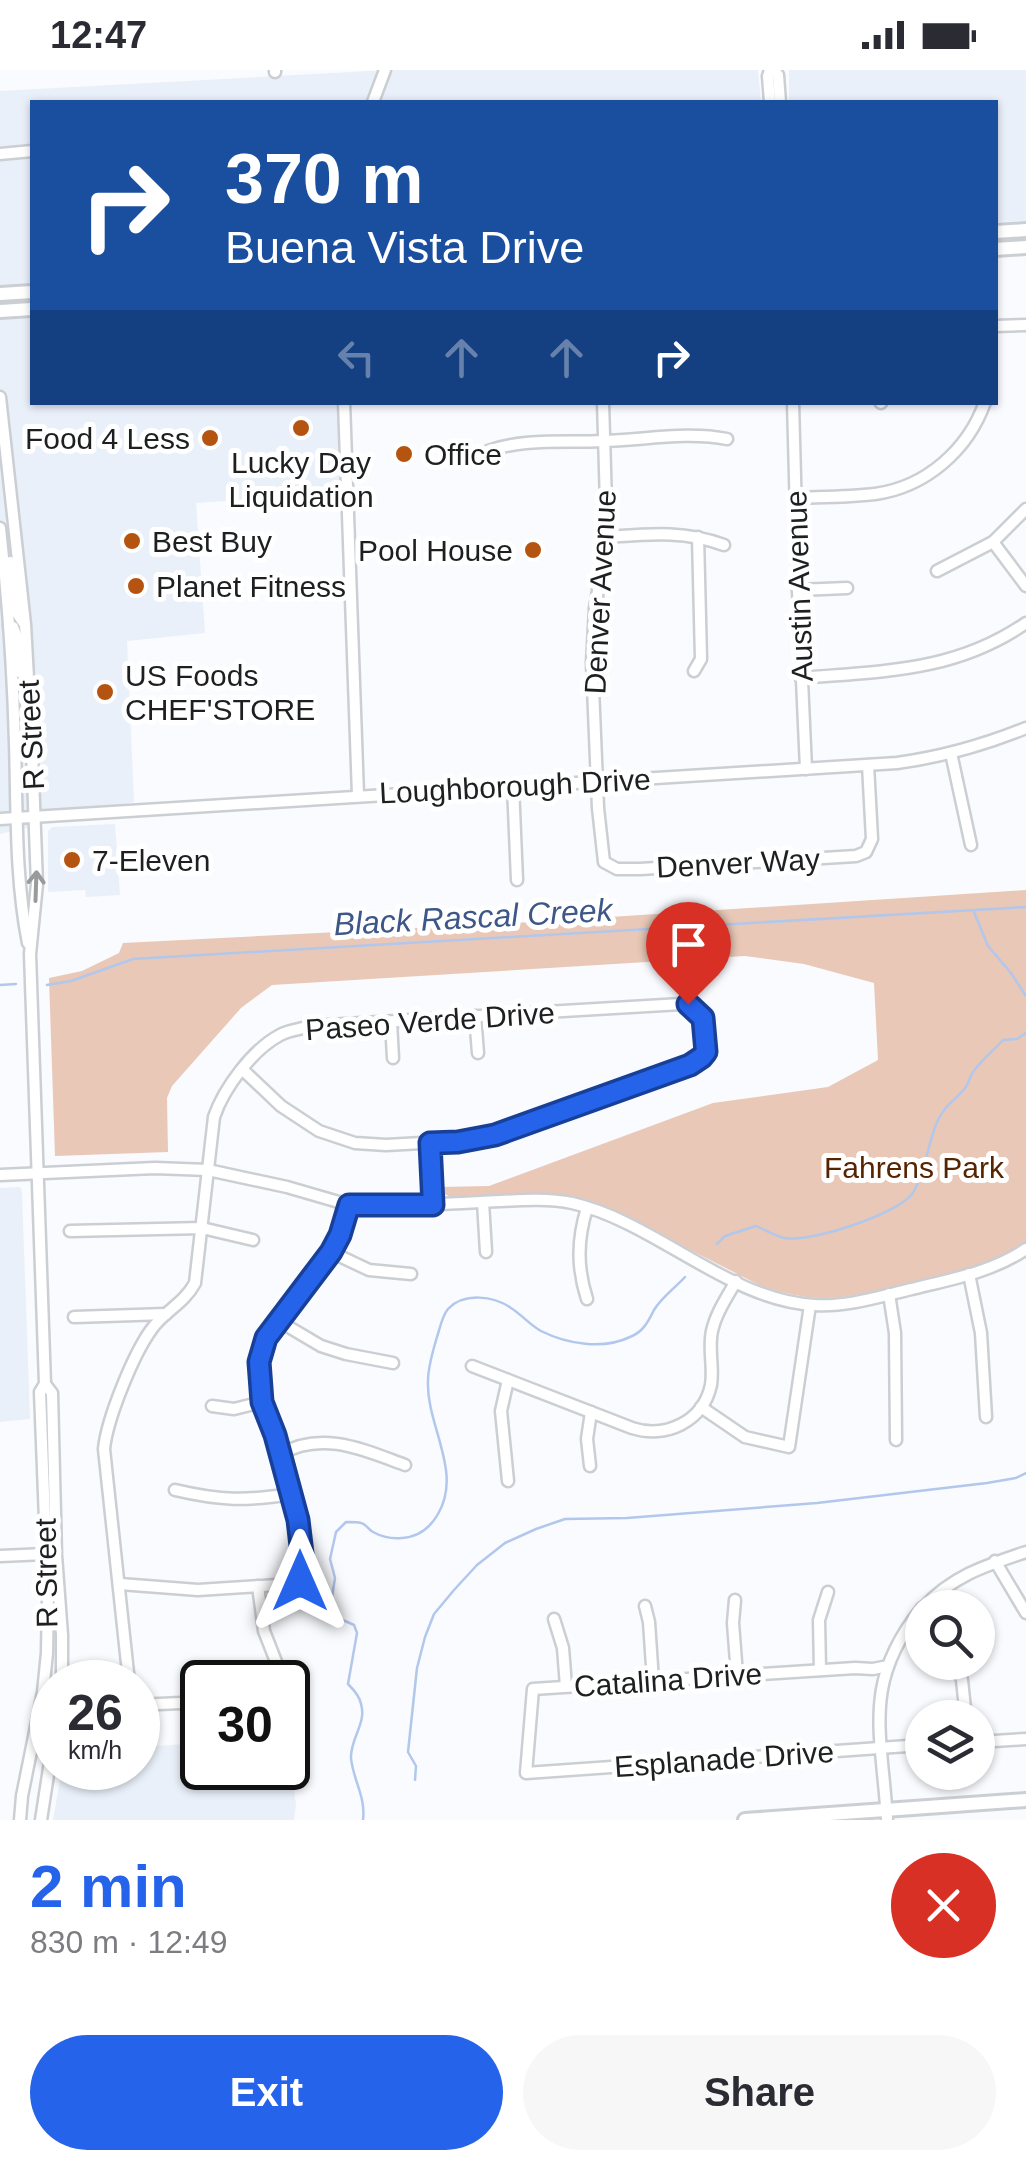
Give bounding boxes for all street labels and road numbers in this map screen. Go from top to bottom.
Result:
street label: Denver Avenue [578,489,622,695]
street label: Austin Avenue [779,490,819,682]
street label: R Street [12,679,50,791]
street label: Loughborough Drive [378,762,652,810]
street label: Denver Way [655,842,821,884]
street label: Paseo Verde Drive [304,996,556,1046]
street label: R Street [29,1517,63,1628]
street label: Catalina Drive [573,1657,763,1703]
street label: Esplanade Drive [613,1735,835,1783]

